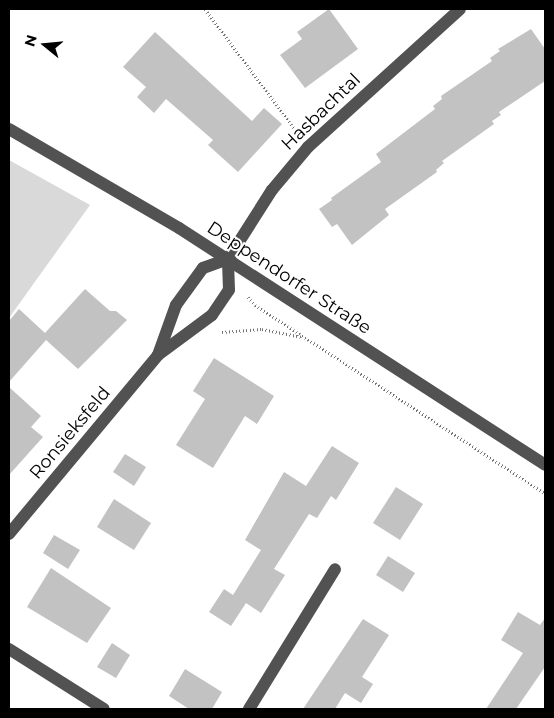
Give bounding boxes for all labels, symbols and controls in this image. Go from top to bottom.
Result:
north arrow [20,20,70,70]
text: N [20,33,41,49]
street label: Hasbachtal [277,69,365,155]
street label: Deppendorfer Straße [203,217,375,339]
street label: Ronsieksfeld [25,382,115,484]

